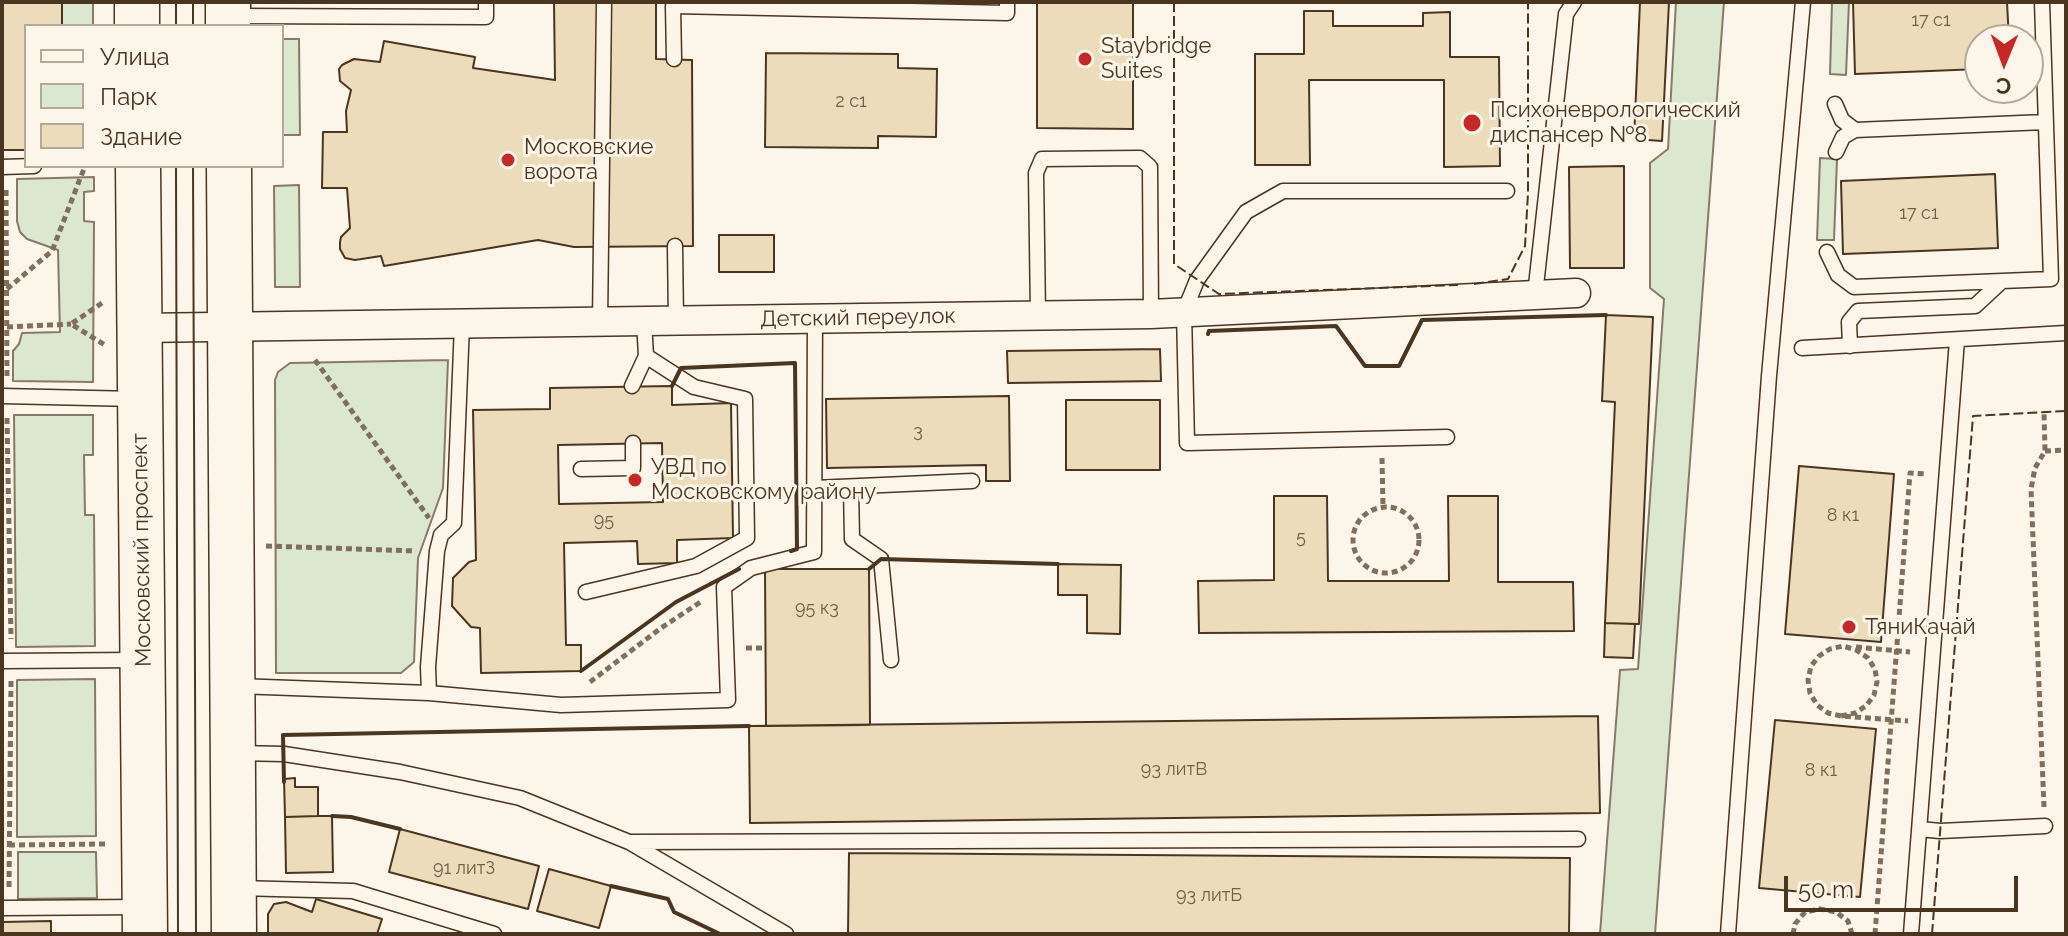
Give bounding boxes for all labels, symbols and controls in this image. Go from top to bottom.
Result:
house number: 17 с1 [1911,10,1951,32]
legend [24,24,284,168]
north arrow [1964,24,2044,104]
place label: Staybridge Suites [1101,33,1211,84]
text: Улица [100,42,170,71]
marker: Staybridge Suites [1076,50,1094,68]
text: С [1996,73,2011,99]
text: Парк [100,82,158,111]
house number: 2 с1 [835,91,867,113]
place label: Психоневрологический диспансер №8 [1490,97,1741,148]
marker: Психоневрологический диспансер №8 [1461,112,1483,134]
text: Здание [100,122,182,151]
place label: Московские ворота [524,134,653,186]
marker: Московские ворота [499,151,517,169]
house number: 17 с1 [1899,203,1939,225]
street label: Детский переулок [760,303,956,333]
house number: 3 [913,421,923,443]
street label: Московский проспект [127,433,157,667]
place label: УВД по Московскому району [651,454,876,506]
marker: УВД по Московскому району [626,471,644,489]
house number: 8 к1 [1827,505,1859,527]
house number: 95 [594,510,614,532]
house number: 5 [1296,527,1306,549]
house number: 95 к3 [795,598,839,620]
place label: ТяниКачай [1865,614,1976,640]
marker: ТяниКачай [1840,618,1858,636]
house number: 93 литВ [1141,759,1207,781]
house number: 8 к1 [1805,760,1837,782]
house number: 91 литЗ [433,858,495,880]
scale bar [1788,860,2022,910]
text: 50 m [1798,875,1854,904]
house number: 93 литБ [1176,885,1242,907]

